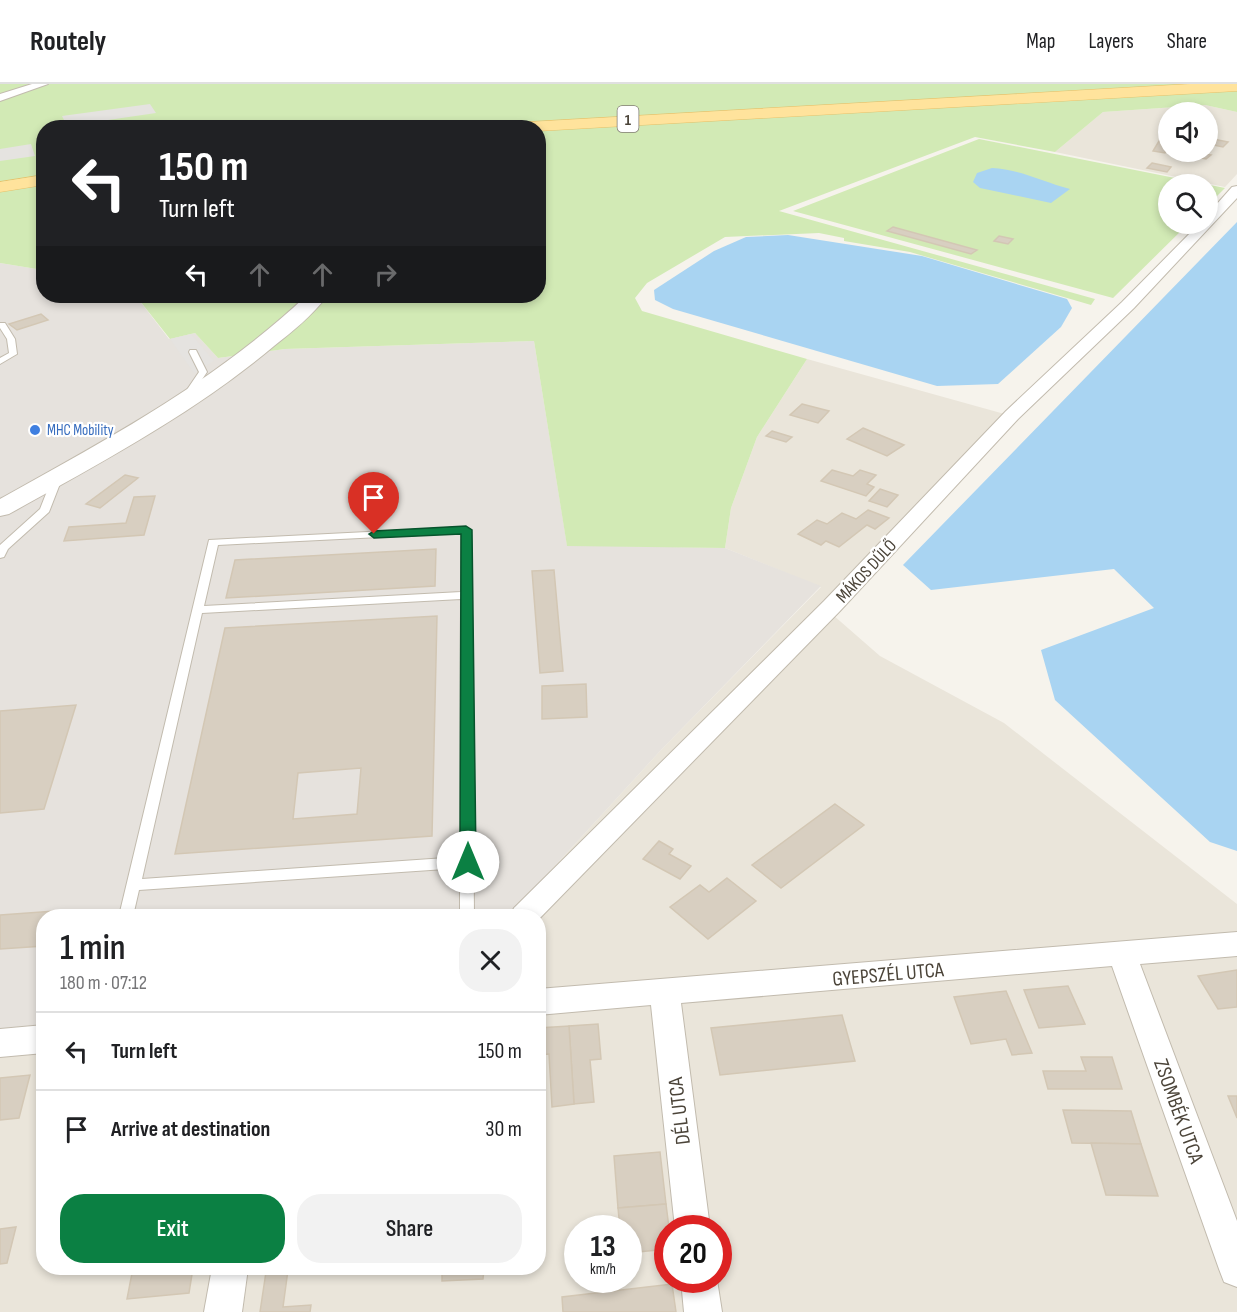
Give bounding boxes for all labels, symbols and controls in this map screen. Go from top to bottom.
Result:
text: Routely [30,25,106,58]
text: Map [1026,29,1055,54]
text: Layers [1088,29,1134,54]
text: Share [1167,29,1207,54]
map controls [1158,102,1218,234]
button: sound [1158,102,1218,162]
road number: 1 [618,106,638,132]
text: 150 m [159,142,248,193]
icon: left [60,144,138,222]
button: search [1158,174,1218,234]
text: Turn left [159,193,235,225]
icon: left [180,258,213,291]
icon: ahead [243,258,276,291]
icon: ahead [306,258,339,291]
icon: right [369,258,402,291]
place label: MHC Mobility [47,421,114,440]
marker: MHC Mobility [28,423,42,437]
pin [348,472,399,534]
icon: arrive [357,481,390,514]
street label: MÁKOS DŰLŐ [832,535,901,607]
position arrow [436,830,500,894]
text: 1 min [60,927,125,970]
button: close [459,929,522,992]
street label: GYEPSZÉL UTCA [831,957,946,992]
text: 180 m · 07:12 [60,971,147,995]
icon: left [60,1035,93,1068]
text: Turn left [111,1038,177,1065]
text: 150 m [478,1038,522,1065]
street label: ZSOMBÉK UTCA [1148,1056,1209,1168]
street label: DÉL UTCA [663,1075,696,1146]
icon: arrive [60,1113,93,1146]
text: Arrive at destination [111,1116,270,1143]
text: 30 m [485,1116,522,1143]
button: Exit [60,1194,285,1263]
button: Share [297,1194,522,1263]
speed limit sign: 20 [654,1215,732,1293]
text: 13 [590,1229,616,1265]
text: km/h [590,1260,616,1279]

